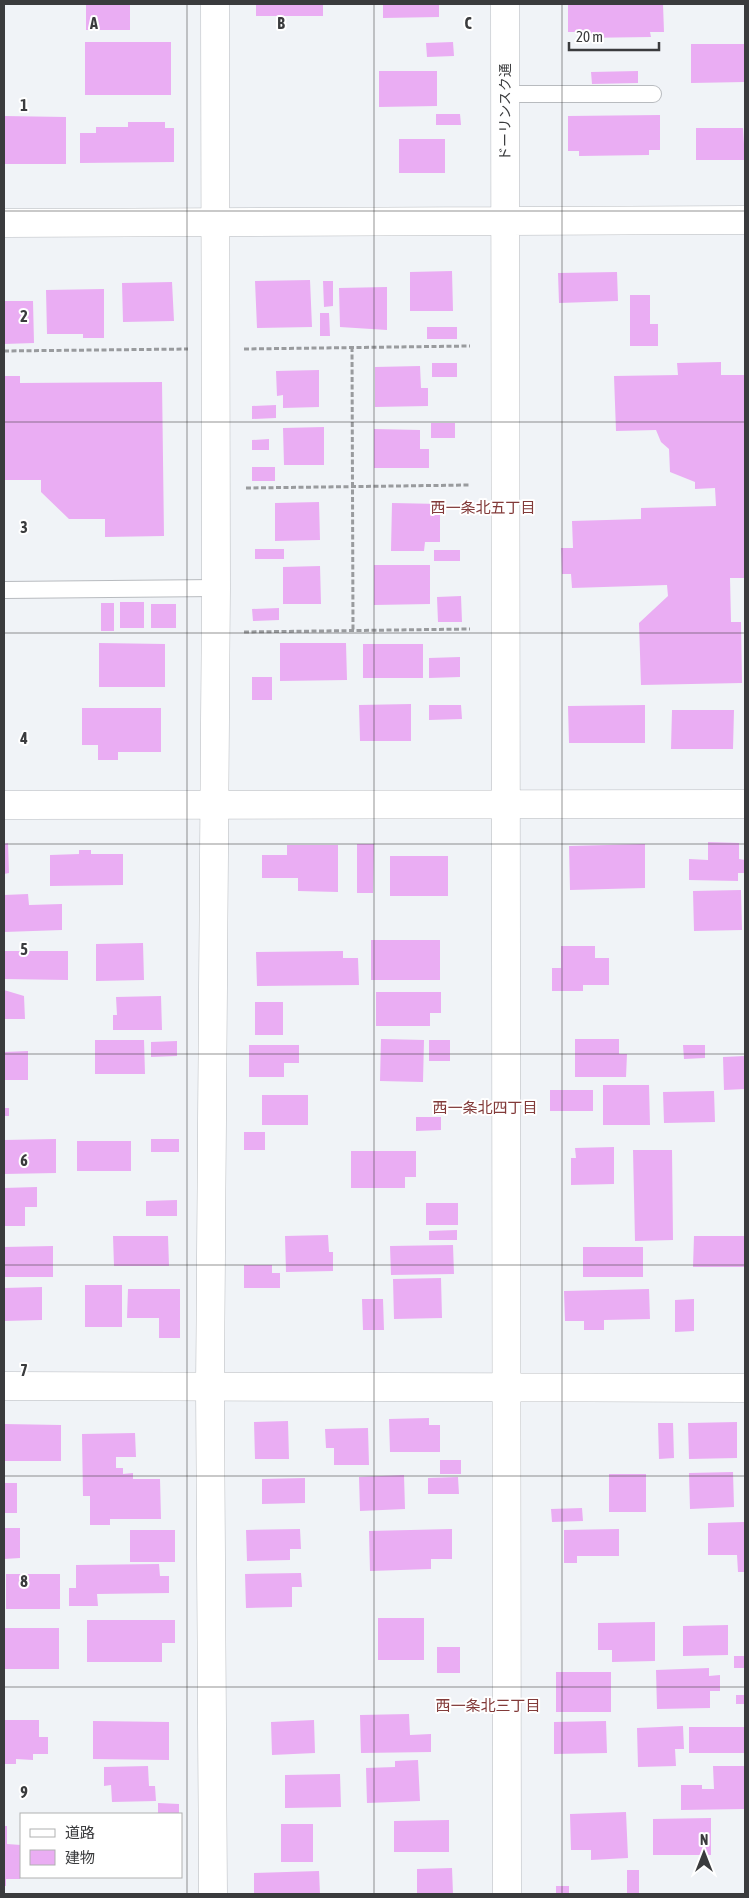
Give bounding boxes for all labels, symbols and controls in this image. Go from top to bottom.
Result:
text: A [89,14,98,32]
text: B [277,14,285,32]
text: C [464,14,472,32]
scale bar [569,20,659,52]
text: 20 m [576,28,603,45]
street label: ドーリンスク通 [497,63,513,161]
text: 1 [20,96,28,114]
text: 2 [20,307,28,325]
district label: 西一条北五丁目 [430,499,536,516]
text: 3 [20,518,28,536]
text: 4 [19,729,28,747]
text: 5 [20,940,28,958]
district label: 西一条北四丁目 [432,1099,538,1116]
text: 6 [20,1151,28,1169]
text: 7 [20,1361,28,1379]
text: 8 [20,1572,28,1590]
district label: 西一条北三丁目 [435,1697,541,1714]
text: 9 [20,1783,28,1801]
legend [20,1813,182,1878]
text: 道路 [65,1824,95,1841]
north arrow [679,1828,729,1878]
text: N [700,1832,708,1848]
text: 建物 [65,1849,95,1866]

